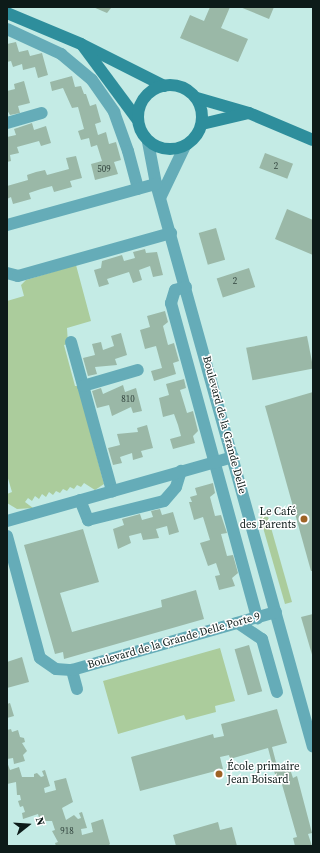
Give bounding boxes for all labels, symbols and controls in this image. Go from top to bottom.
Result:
house number: 2 [274,161,278,171]
house number: 509 [97,164,111,174]
house number: 2 [233,276,237,286]
street label: Boulevard de la Grande Delle [199,355,249,495]
house number: 810 [121,394,135,404]
place label: Le Café des Parents [240,506,296,532]
marker: Le Café des Parents [299,514,309,524]
street label: Boulevard de la Grande Delle Porte 9 [86,610,262,672]
place label: École primaire Jean Boisard [227,761,300,787]
marker: École primaire Jean Boisard [214,769,224,779]
north arrow [8,805,48,845]
text: N [32,815,48,827]
house number: 918 [60,826,74,836]

